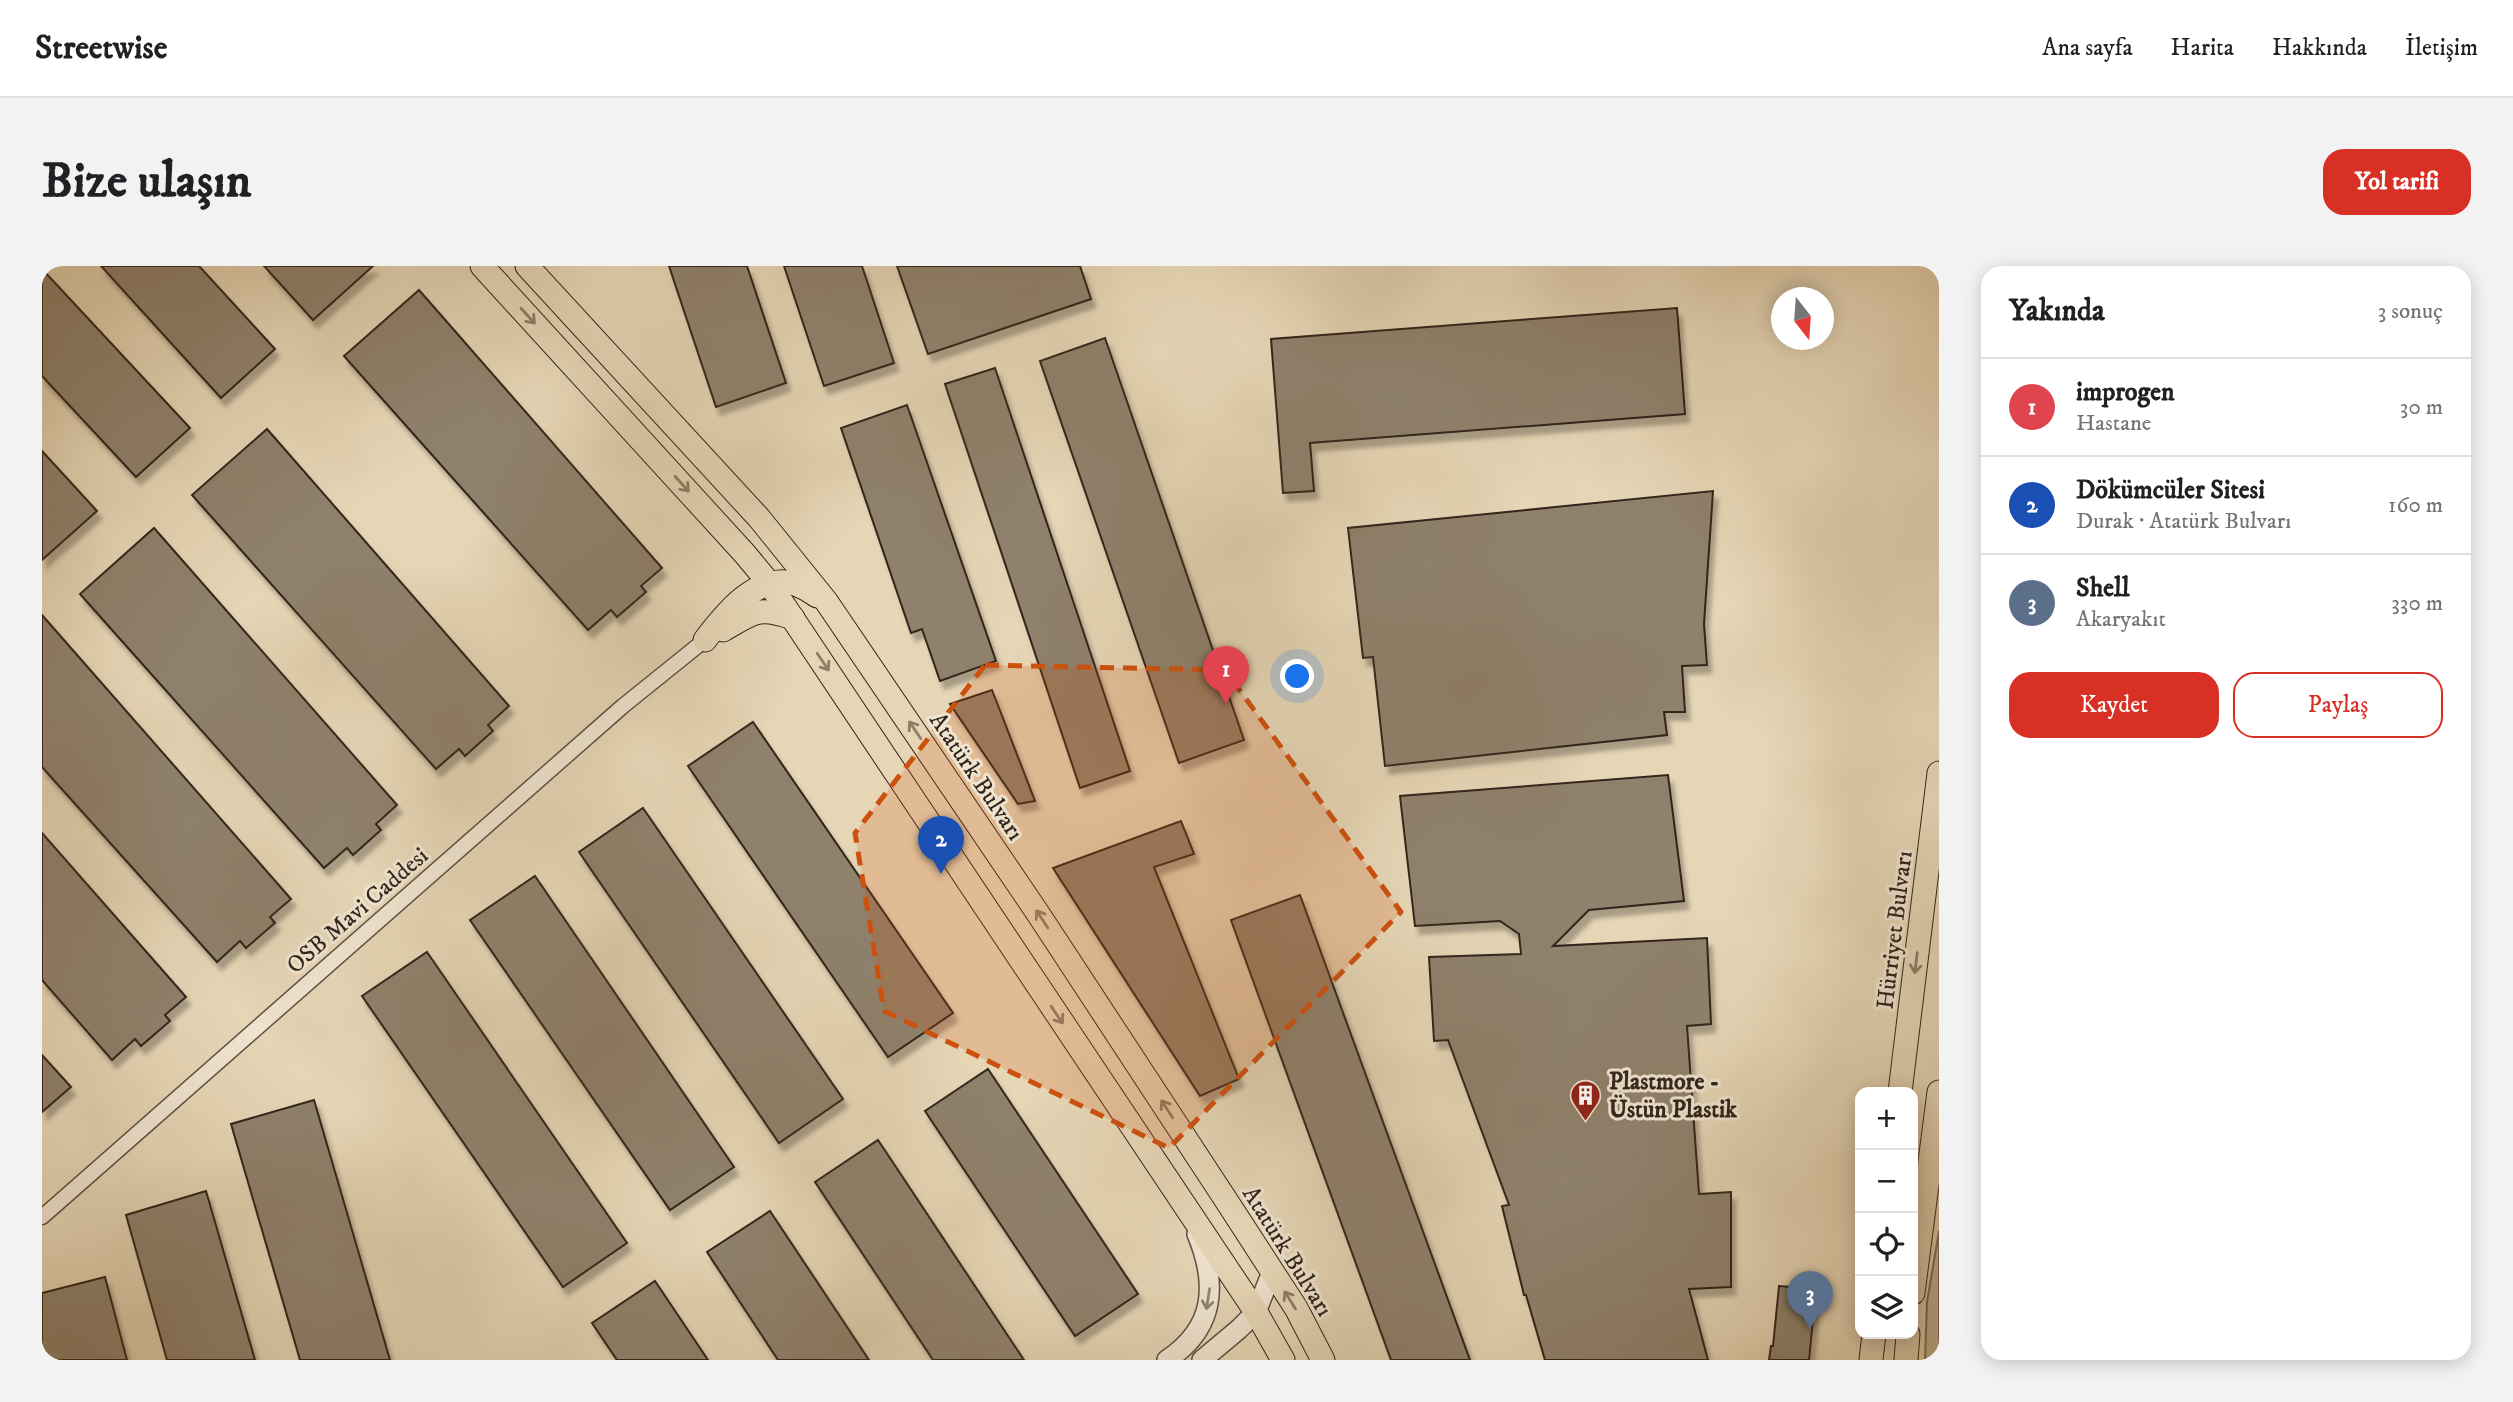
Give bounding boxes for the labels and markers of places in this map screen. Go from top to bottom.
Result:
pin: 1 [1203,646,1249,704]
pin: 2 [918,816,964,874]
place label: Plastmore - Üstün Plastik [1609,1067,1738,1125]
building icon: Plastmore - Üstün Plastik [1569,1078,1603,1122]
pin: 3 [1787,1271,1833,1329]

